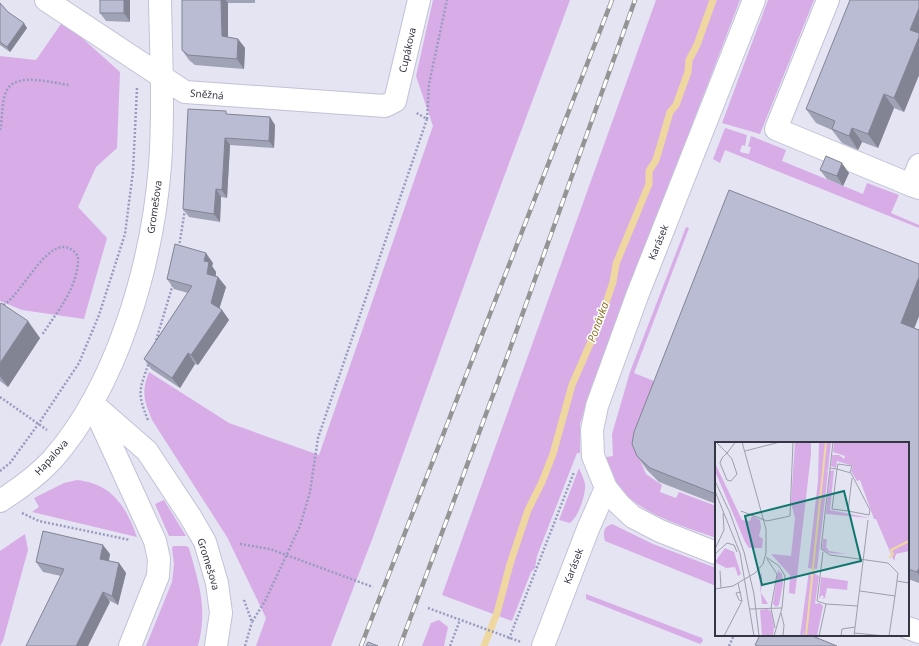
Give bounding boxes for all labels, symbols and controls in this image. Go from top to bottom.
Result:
street label: Cupákova [395,26,419,74]
street label: Sněžná [190,86,224,102]
street label: Gromešova [143,179,165,235]
street label: Karásek [645,222,672,262]
water label: Ponávka [583,299,612,344]
street label: Hapalova [31,436,71,478]
inset map [715,442,909,636]
street label: Gromešova [194,536,224,592]
street label: Karásek [560,546,586,586]

